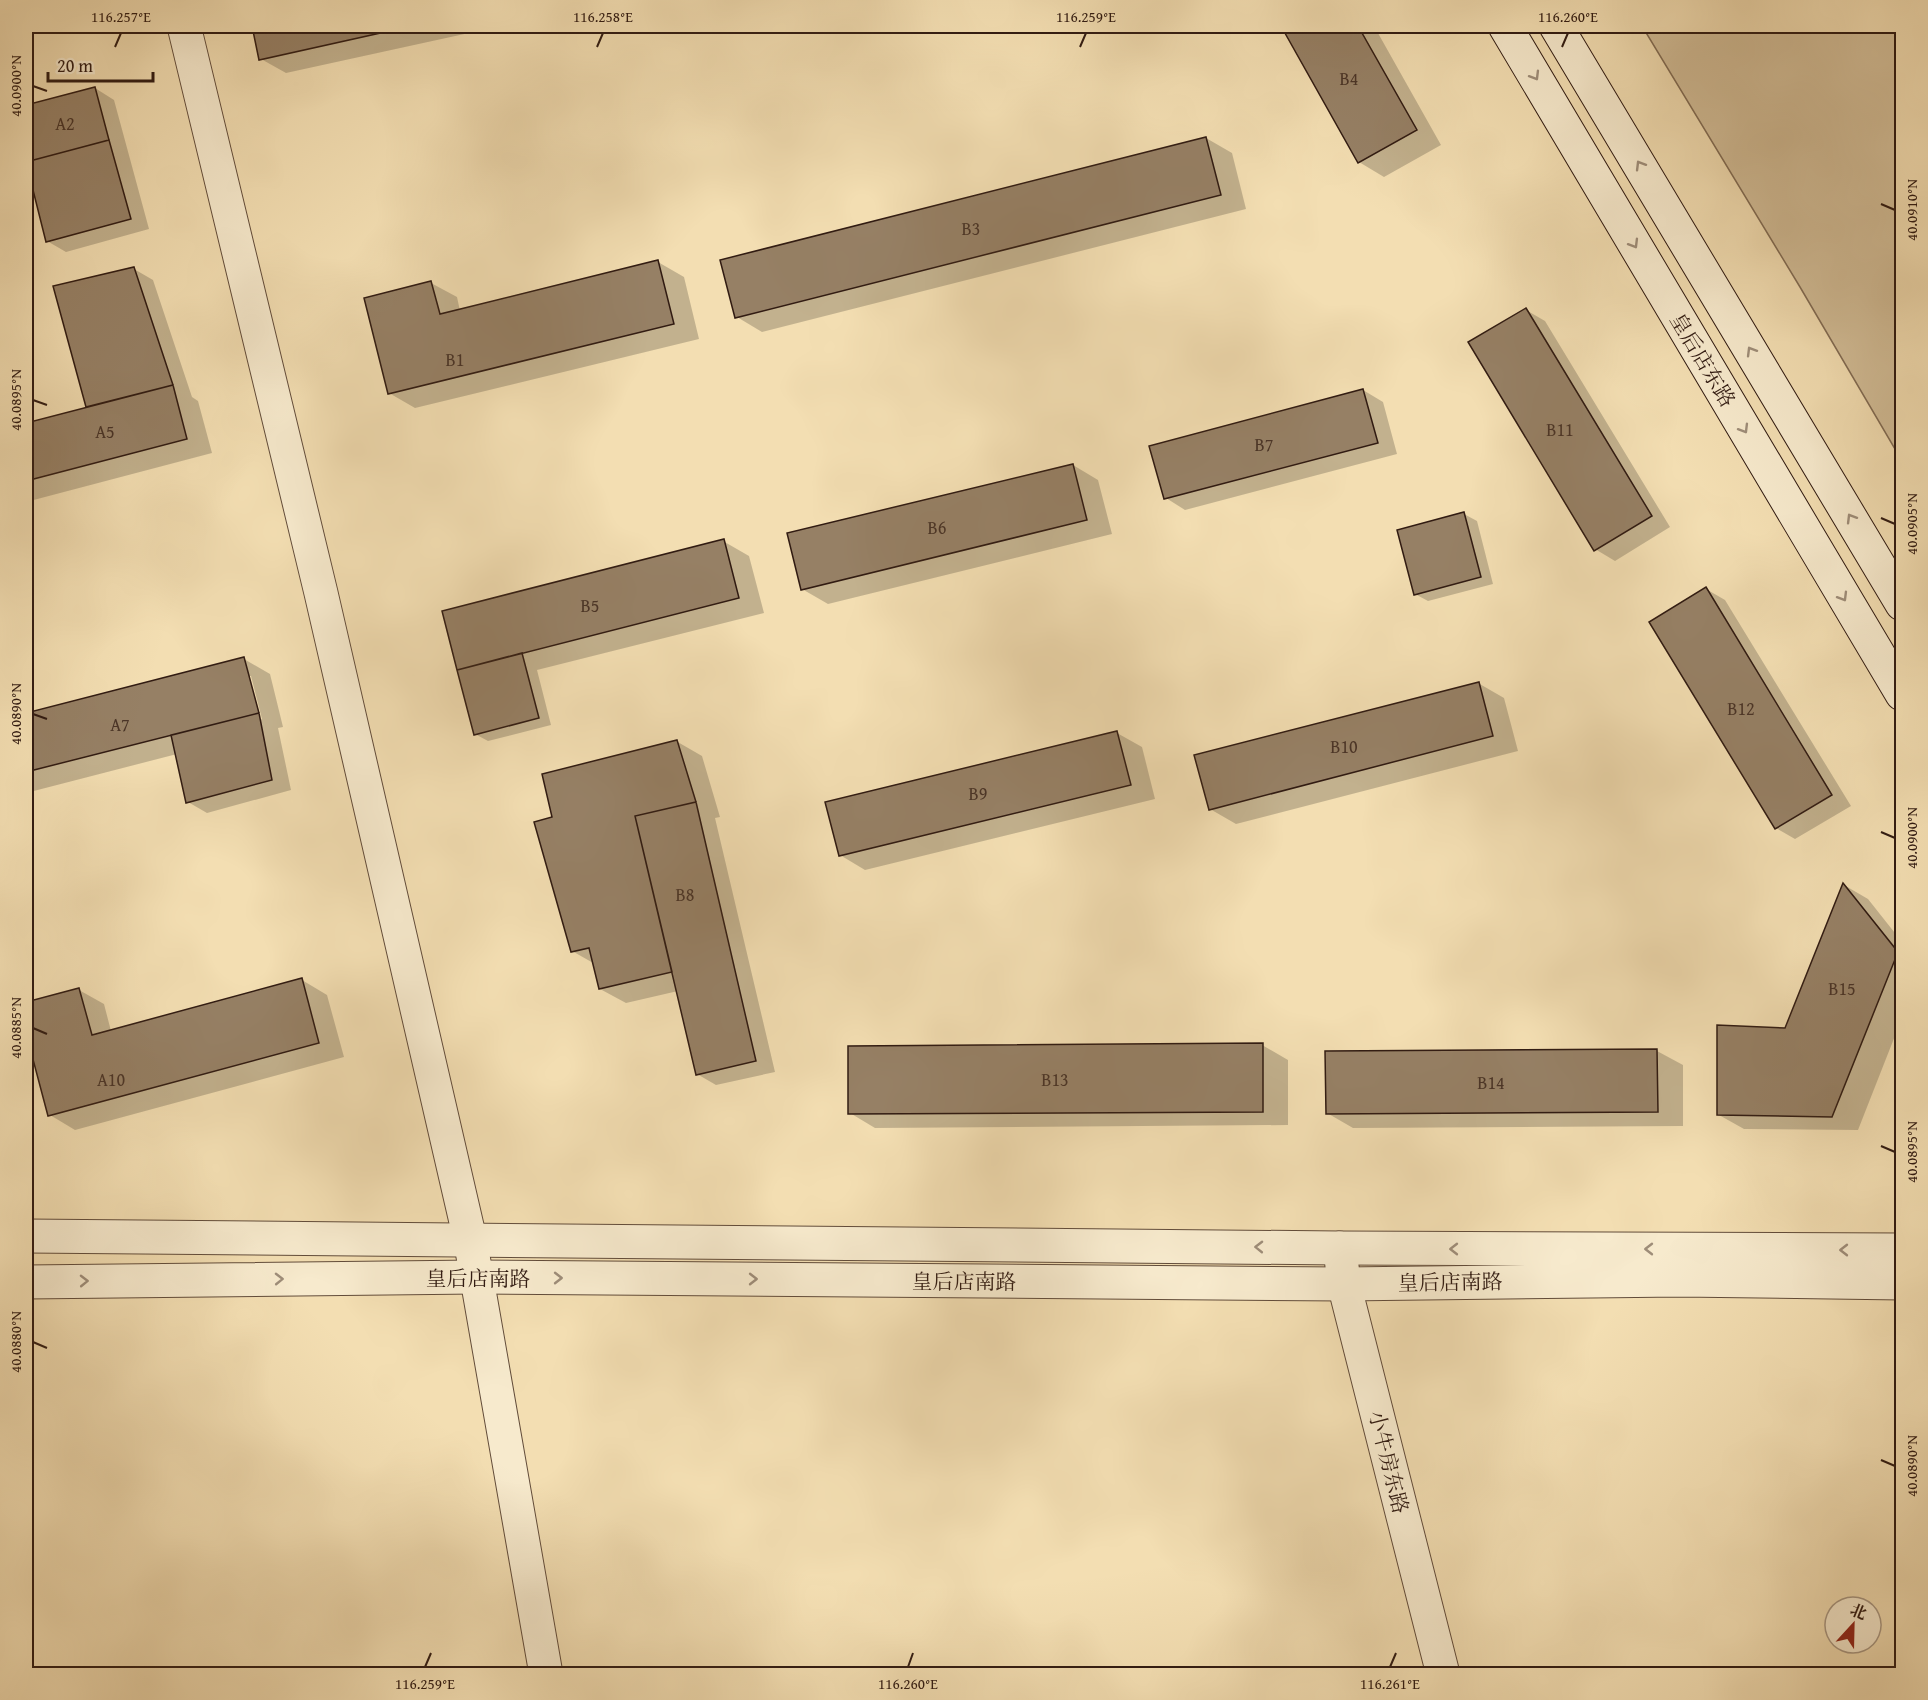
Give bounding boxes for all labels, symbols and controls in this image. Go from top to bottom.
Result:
text: 116.257°E [91,6,151,27]
text: 116.258°E [573,6,633,27]
text: 116.259°E [1056,6,1116,27]
text: 116.260°E [1538,6,1598,27]
scale bar [48,45,153,83]
text: 20 m [57,52,93,79]
text: 40.0900°N [5,55,26,117]
house number: B4 [1340,65,1358,92]
one-way arrow [1527,70,1539,80]
house number: A2 [55,110,75,137]
one-way arrow [1635,161,1647,171]
text: 40.0910°N [1901,179,1922,241]
house number: B3 [962,215,980,242]
one-way arrow [1627,238,1638,248]
street label: 皇后店东路 [1663,307,1743,413]
house number: B1 [446,346,464,373]
one-way arrow [1746,347,1758,357]
text: 40.0895°N [5,369,26,431]
house number: B11 [1546,416,1574,443]
house number: A5 [95,418,115,445]
one-way arrow [1737,423,1748,434]
house number: B7 [1255,431,1273,458]
text: 40.0905°N [1901,493,1922,555]
house number: B6 [928,514,946,541]
one-way arrow [1846,514,1858,524]
one-way arrow [1836,591,1848,601]
house number: B5 [581,592,599,619]
text: 40.0890°N [5,683,26,745]
house number: B12 [1727,695,1755,722]
house number: A7 [110,711,130,738]
house number: B10 [1330,733,1358,760]
house number: B9 [969,780,987,807]
text: 40.0900°N [1901,807,1922,869]
house number: B8 [676,881,694,908]
house number: B15 [1828,975,1856,1002]
text: 40.0885°N [5,997,26,1059]
house number: A10 [97,1066,125,1093]
house number: B13 [1041,1066,1069,1093]
house number: B14 [1477,1069,1505,1096]
text: 40.0895°N [1901,1121,1922,1183]
one-way arrow [1255,1241,1264,1254]
one-way arrow [1450,1243,1459,1255]
one-way arrow [1645,1243,1654,1255]
one-way arrow [1840,1244,1849,1256]
street label: 皇后店南路 [426,1263,531,1294]
street label: 皇后店南路 [912,1266,1017,1297]
street label: 皇后店南路 [1397,1266,1503,1298]
one-way arrow [553,1272,562,1284]
one-way arrow [274,1273,283,1285]
one-way arrow [748,1273,757,1285]
one-way arrow [79,1275,88,1287]
text: 40.0880°N [5,1311,26,1373]
street label: 小牛房东路 [1361,1407,1417,1517]
text: 40.0890°N [1901,1435,1922,1497]
north arrow [1823,1595,1883,1655]
text: 北 [1847,1597,1871,1625]
text: 116.259°E [395,1673,455,1694]
text: 116.260°E [878,1673,938,1694]
text: 116.261°E [1360,1673,1420,1694]

